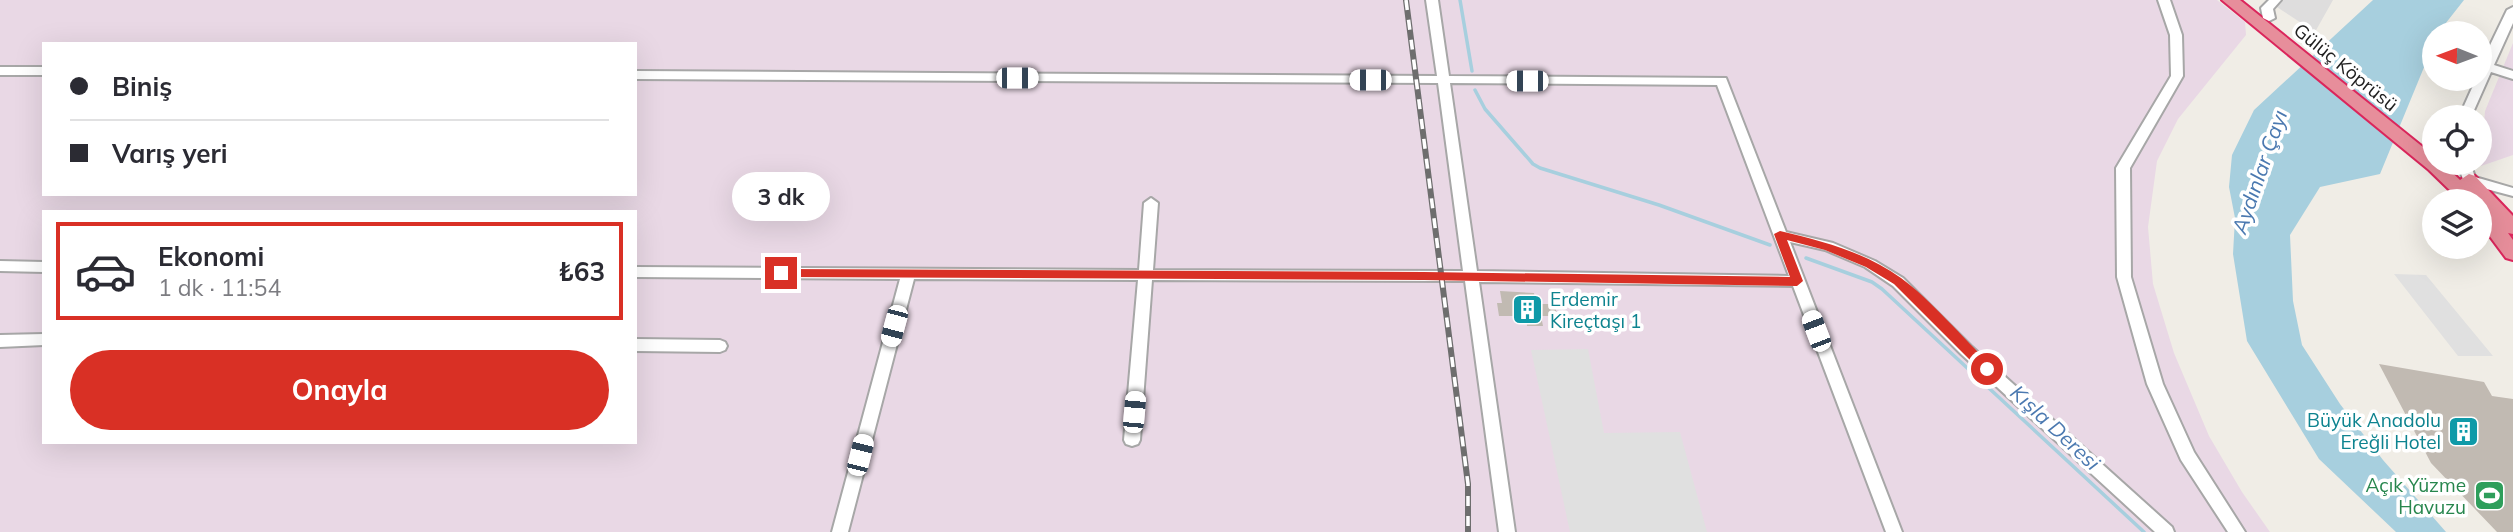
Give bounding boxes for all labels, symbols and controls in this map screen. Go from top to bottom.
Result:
street label: Gülüç Köprüsü [2289,18,2403,116]
north arrow [2422,21,2492,91]
map controls [2422,21,2492,259]
car [997,68,1039,89]
text: Biniş [112,70,172,103]
car [1350,70,1392,91]
car [1507,71,1549,92]
button: locate [2422,105,2492,175]
water label: Aydınlar Çayı [2225,106,2292,238]
text: Varış yeri [112,137,228,170]
callout: 3 dk [732,172,830,220]
text: 3 dk [757,182,805,211]
button: layers [2422,189,2492,259]
icon: car [74,240,137,303]
text: Ekonomi [158,240,264,273]
text: ₺63 [558,255,605,288]
route end [765,257,797,289]
text: 1 dk · 11:54 [158,273,281,302]
place label: Erdemir Kireçtaşı 1 [1550,287,1641,333]
building icon: Erdemir Kireçtaşı 1 [1510,293,1544,327]
car [879,303,910,349]
car [1799,308,1834,354]
button: Onayla [70,350,609,430]
route start [1971,353,2003,385]
water label: Kışla Deresi [2005,379,2106,475]
car [1122,390,1147,434]
place label: Büyük Anadolu Ereğli Hotel [2307,408,2441,454]
building icon: Büyük Anadolu Ereğli Hotel [2447,414,2481,448]
car [845,432,876,478]
place label: Açık Yüzme Havuzu [2365,473,2466,519]
sports icon: Açık Yüzme Havuzu [2472,479,2506,513]

